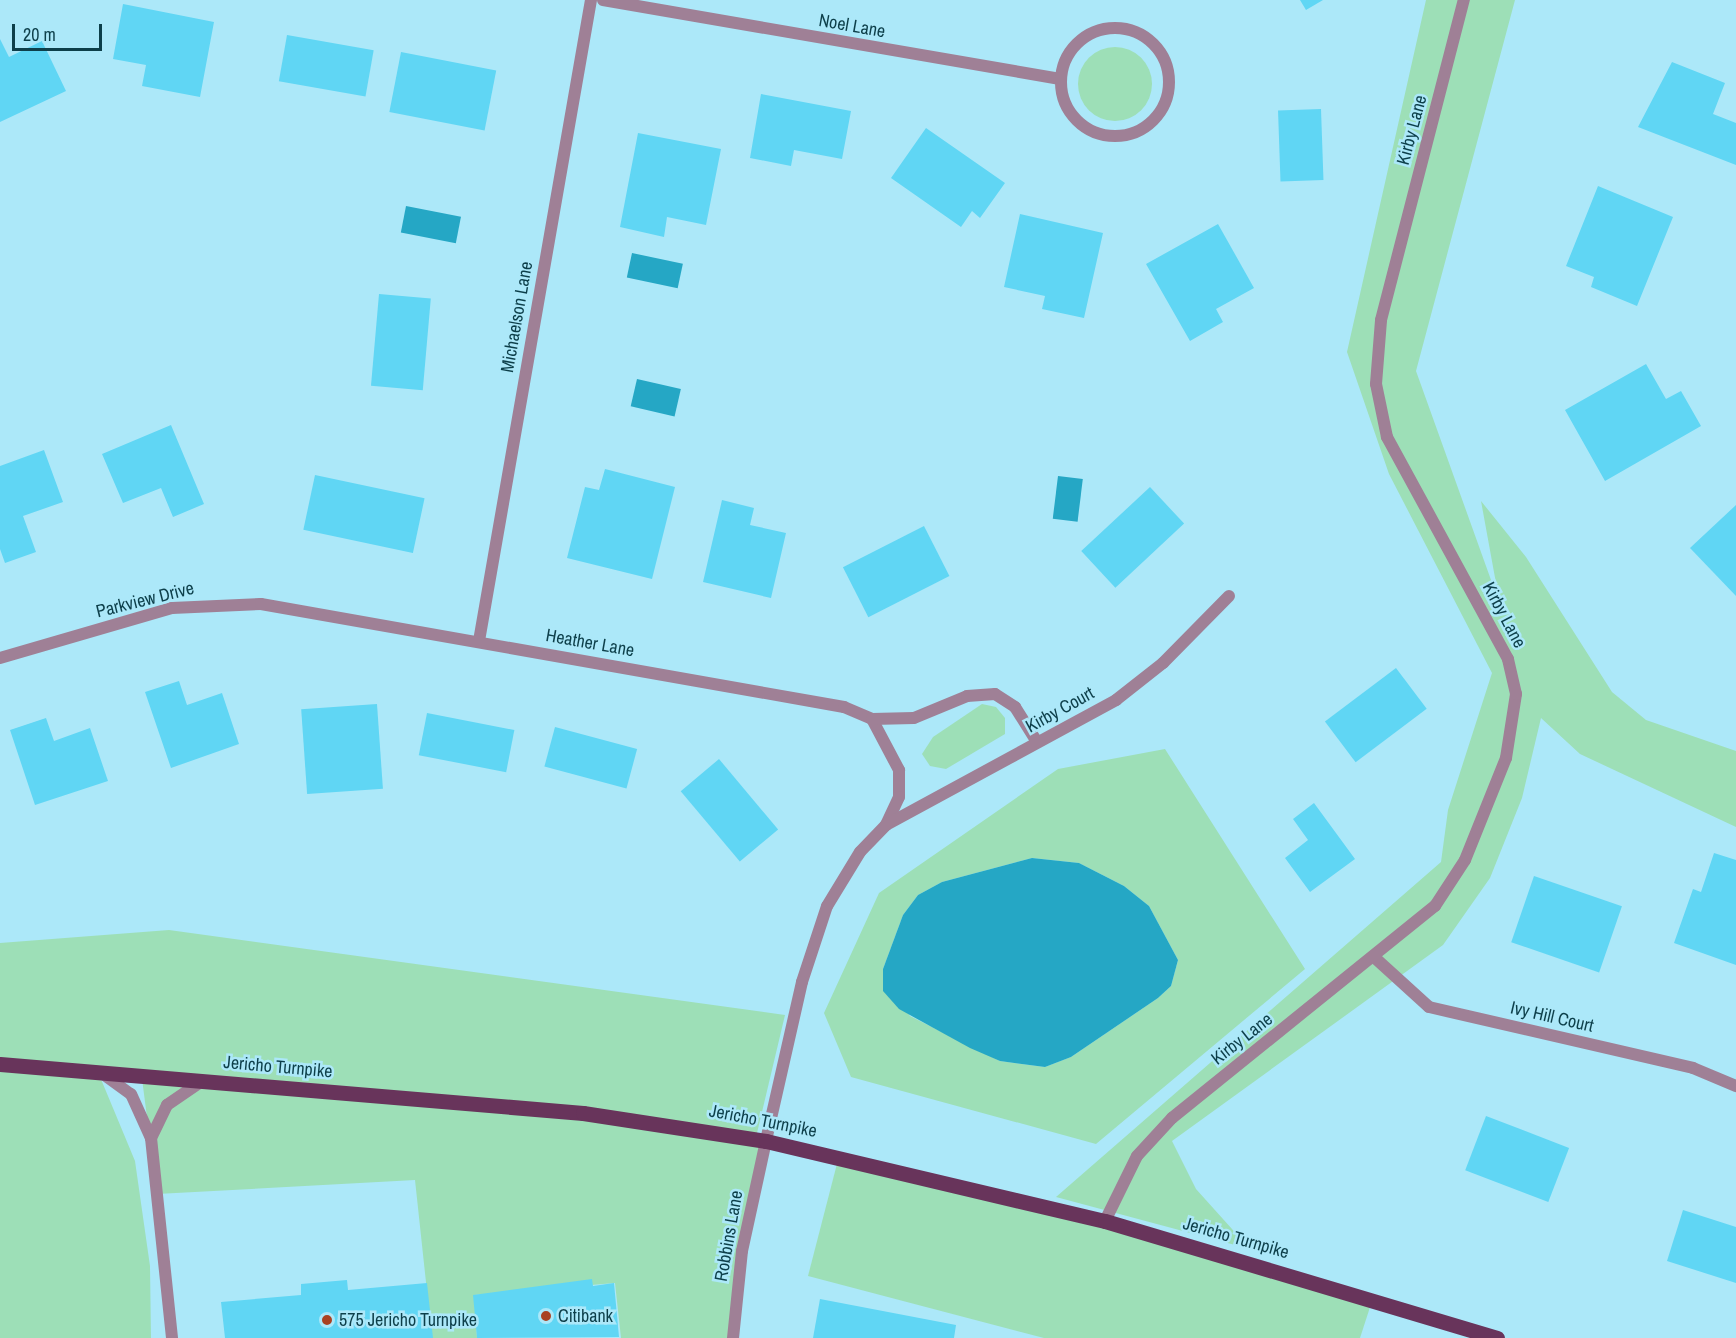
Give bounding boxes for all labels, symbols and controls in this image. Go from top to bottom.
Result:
street label: Noel Lane [817,10,887,42]
scale bar [15,12,105,50]
text: 20 m [23,22,56,47]
street label: Kirby Lane [1392,93,1432,167]
street label: Michaelson Lane [497,260,537,374]
street label: Parkview Drive [94,577,196,623]
street label: Kirby Lane [1478,578,1530,652]
street label: Heather Lane [544,625,636,661]
street label: Kirby Court [1022,682,1098,738]
street label: Ivy Hill Court [1508,997,1596,1037]
street label: Kirby Lane [1207,1009,1277,1069]
street label: Jericho Turnpike [223,1051,333,1083]
street label: Jericho Turnpike [707,1100,819,1142]
street label: Robbins Lane [710,1189,748,1283]
street label: Jericho Turnpike [1180,1213,1292,1263]
place label: Citibank [558,1305,613,1327]
place label: 575 Jericho Turnpike [339,1309,477,1331]
marker: Citibank [539,1309,553,1323]
marker: 575 Jericho Turnpike [320,1313,334,1327]

